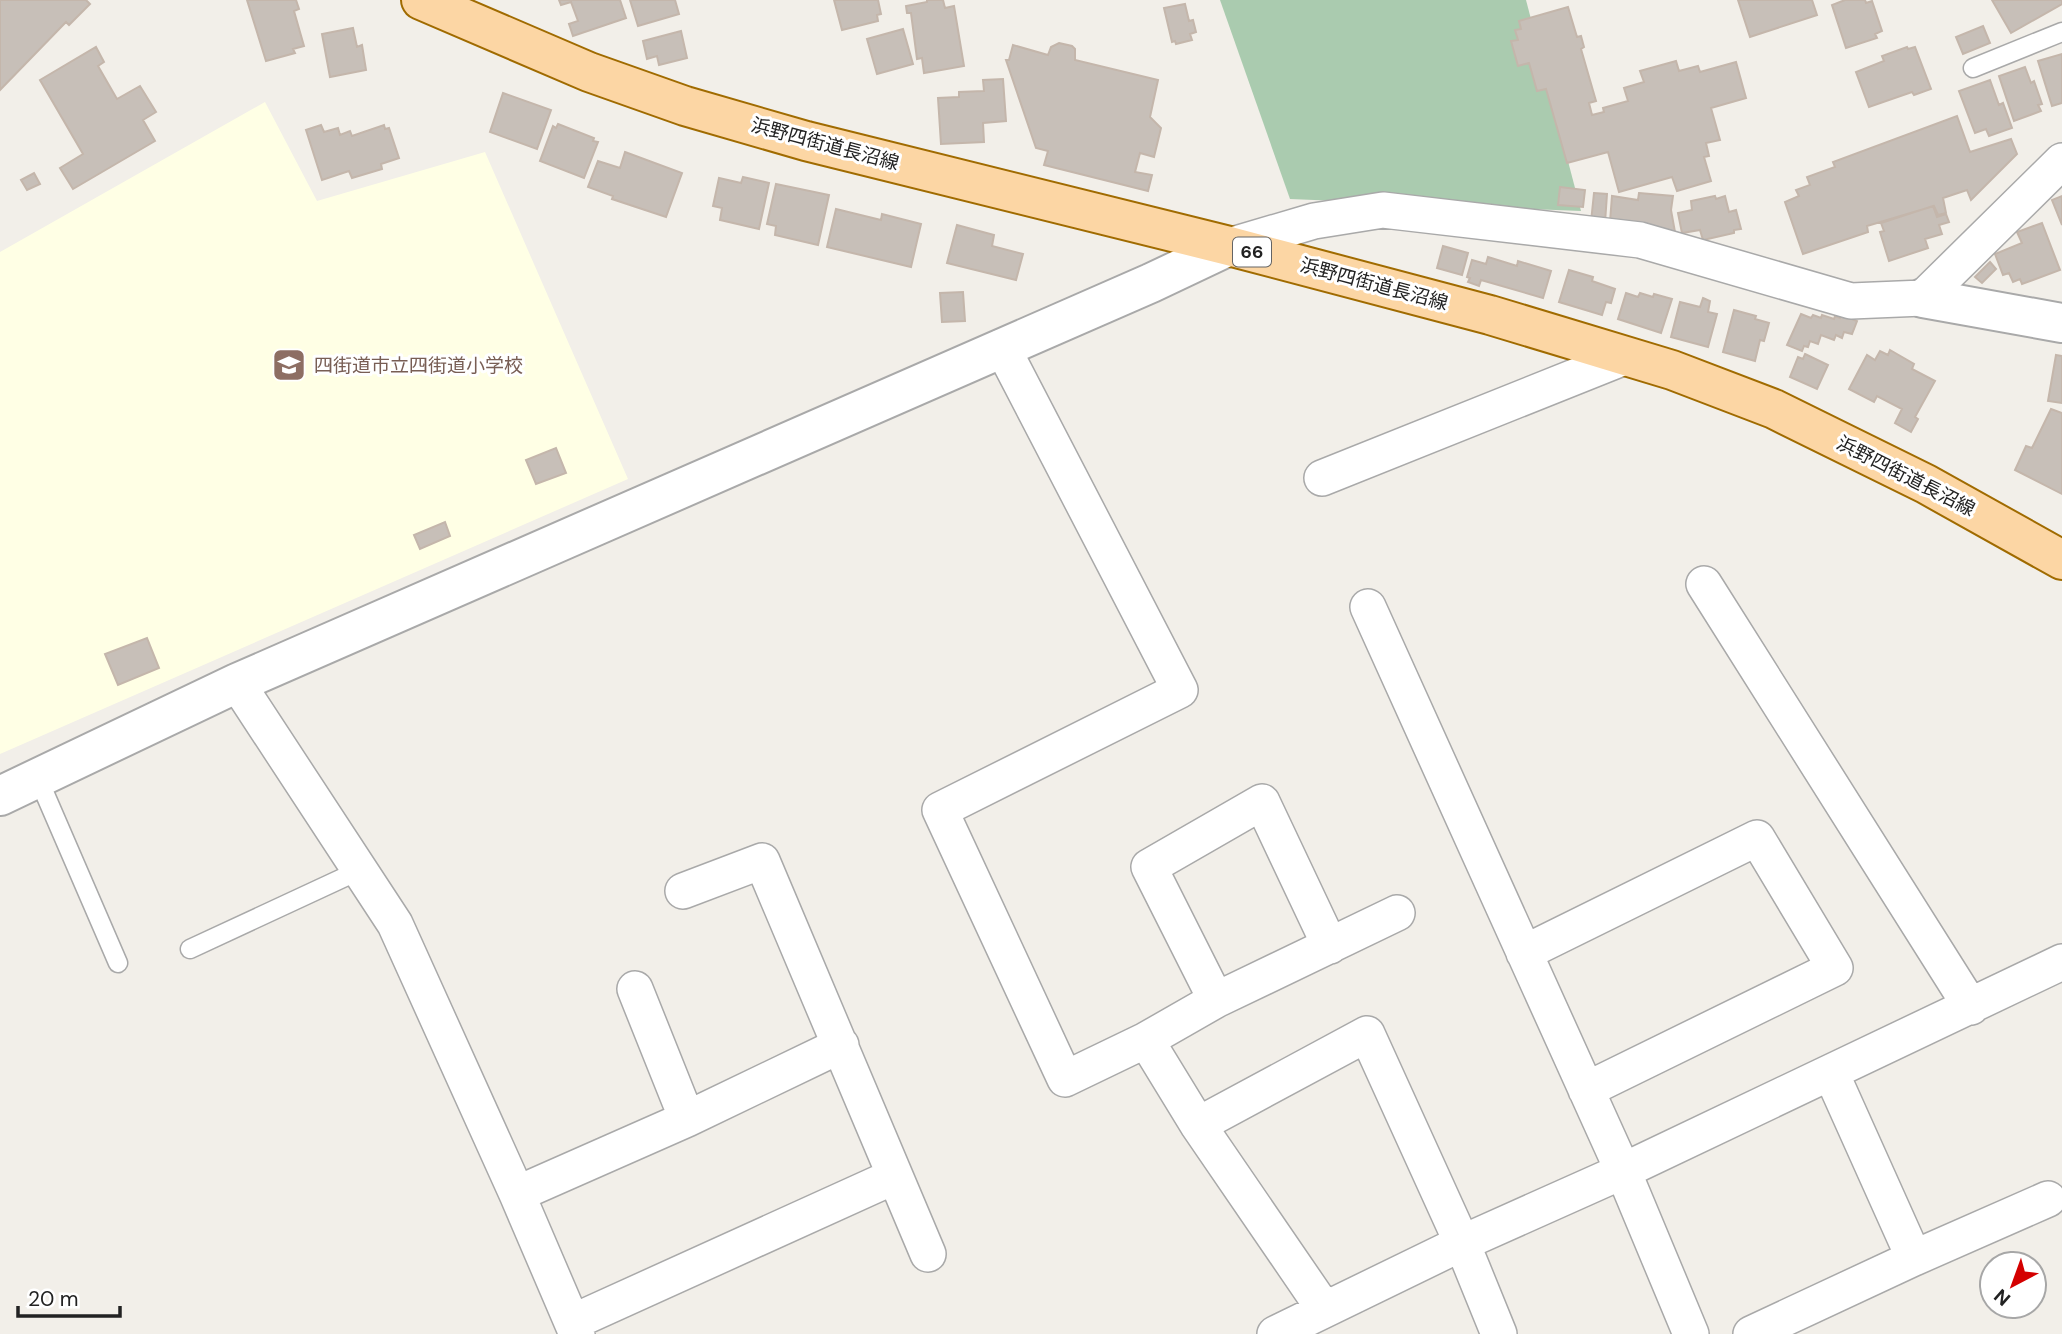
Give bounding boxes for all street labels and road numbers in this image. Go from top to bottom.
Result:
street label: 浜野四街道長沼線 [748,112,902,176]
road number: 66 [1233,238,1271,266]
street label: 浜野四街道長沼線 [1297,252,1451,316]
street label: 浜野四街道長沼線 [1833,430,1979,522]

